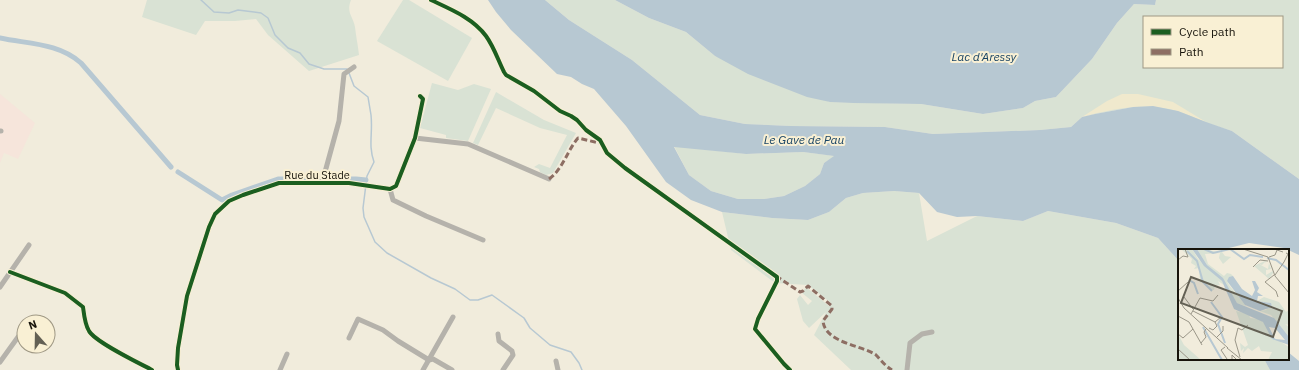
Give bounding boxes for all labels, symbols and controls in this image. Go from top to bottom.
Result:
legend [1143,16,1283,68]
text: Cycle path [1179,24,1236,39]
text: Path [1179,44,1204,59]
water label: Lac d'Aressy [952,49,1018,64]
water label: Le Gave de Pau [764,132,845,147]
street label: Rue du Stade [284,168,350,182]
inset map [1178,249,1289,360]
north arrow [16,314,56,354]
text: N [26,317,39,333]

